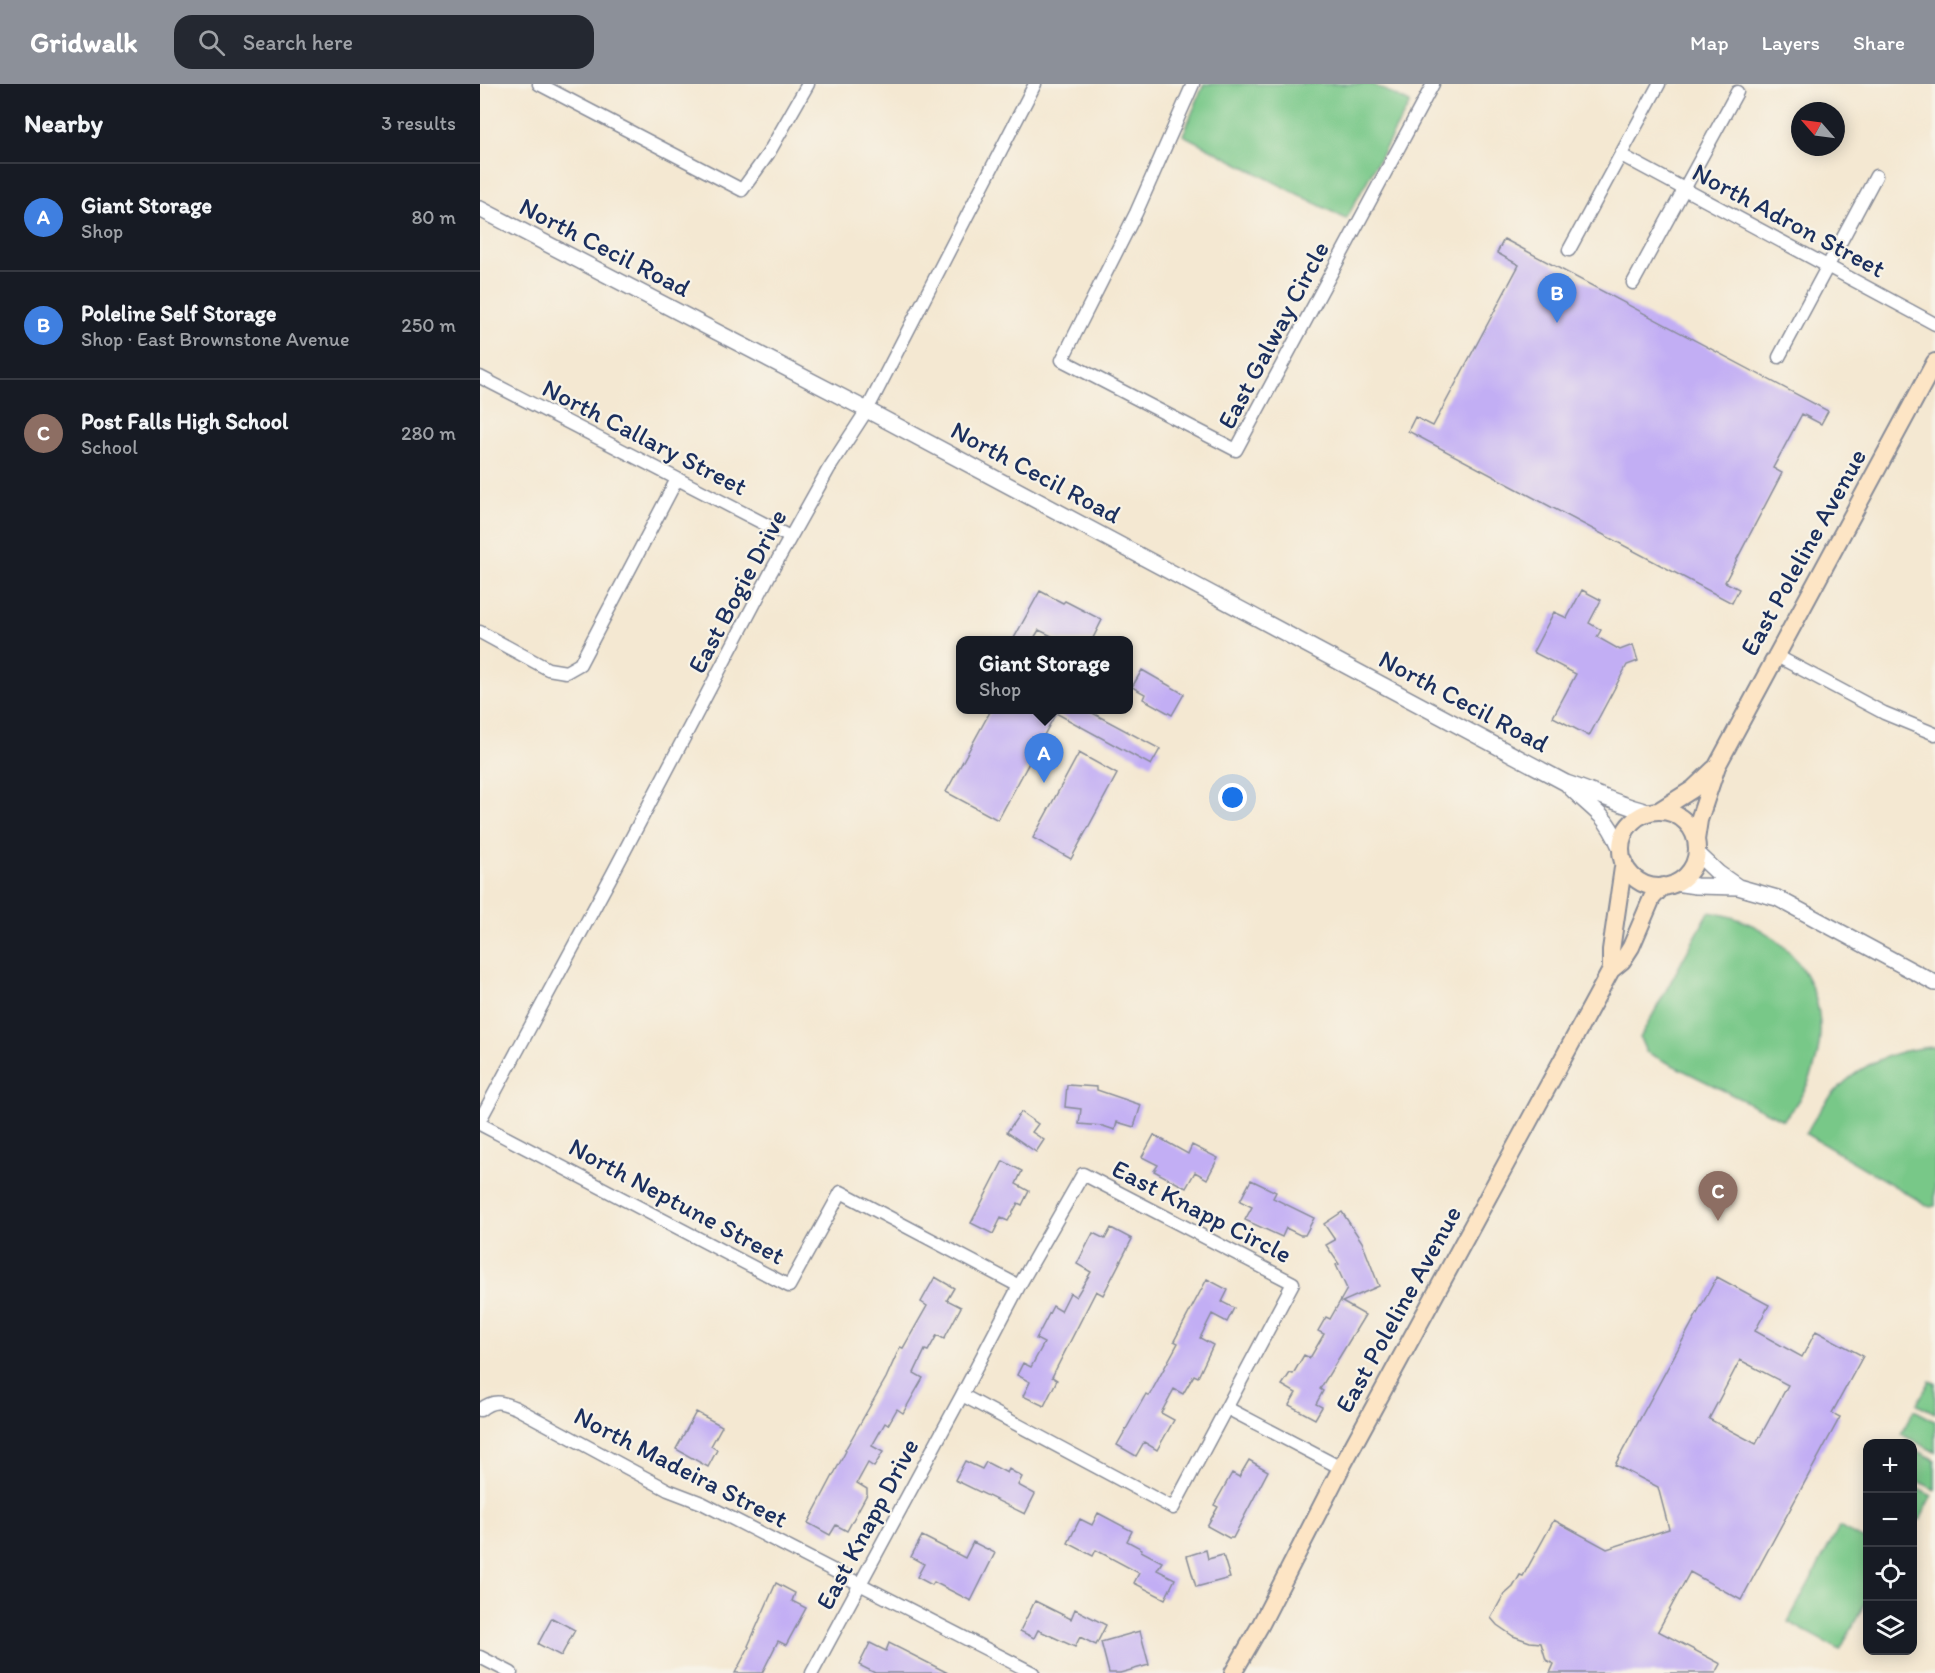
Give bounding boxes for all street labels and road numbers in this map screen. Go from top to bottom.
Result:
street label: North Adron Street [1687,156,1891,284]
street label: North Cecil Road [514,190,696,304]
street label: East Galway Circle [1210,236,1336,434]
street label: North Callary Street [537,371,753,503]
street label: North Cecil Road [946,414,1126,530]
street label: East Poleline Avenue [1733,443,1873,661]
street label: East Bogie Drive [680,503,794,679]
street label: North Cecil Road [1374,643,1554,759]
street label: North Neptune Street [563,1130,791,1272]
street label: East Knapp Circle [1107,1152,1297,1270]
street label: East Poleline Avenue [1328,1200,1468,1418]
street label: North Madeira Street [569,1399,794,1535]
street label: East Knapp Drive [808,1433,926,1615]

